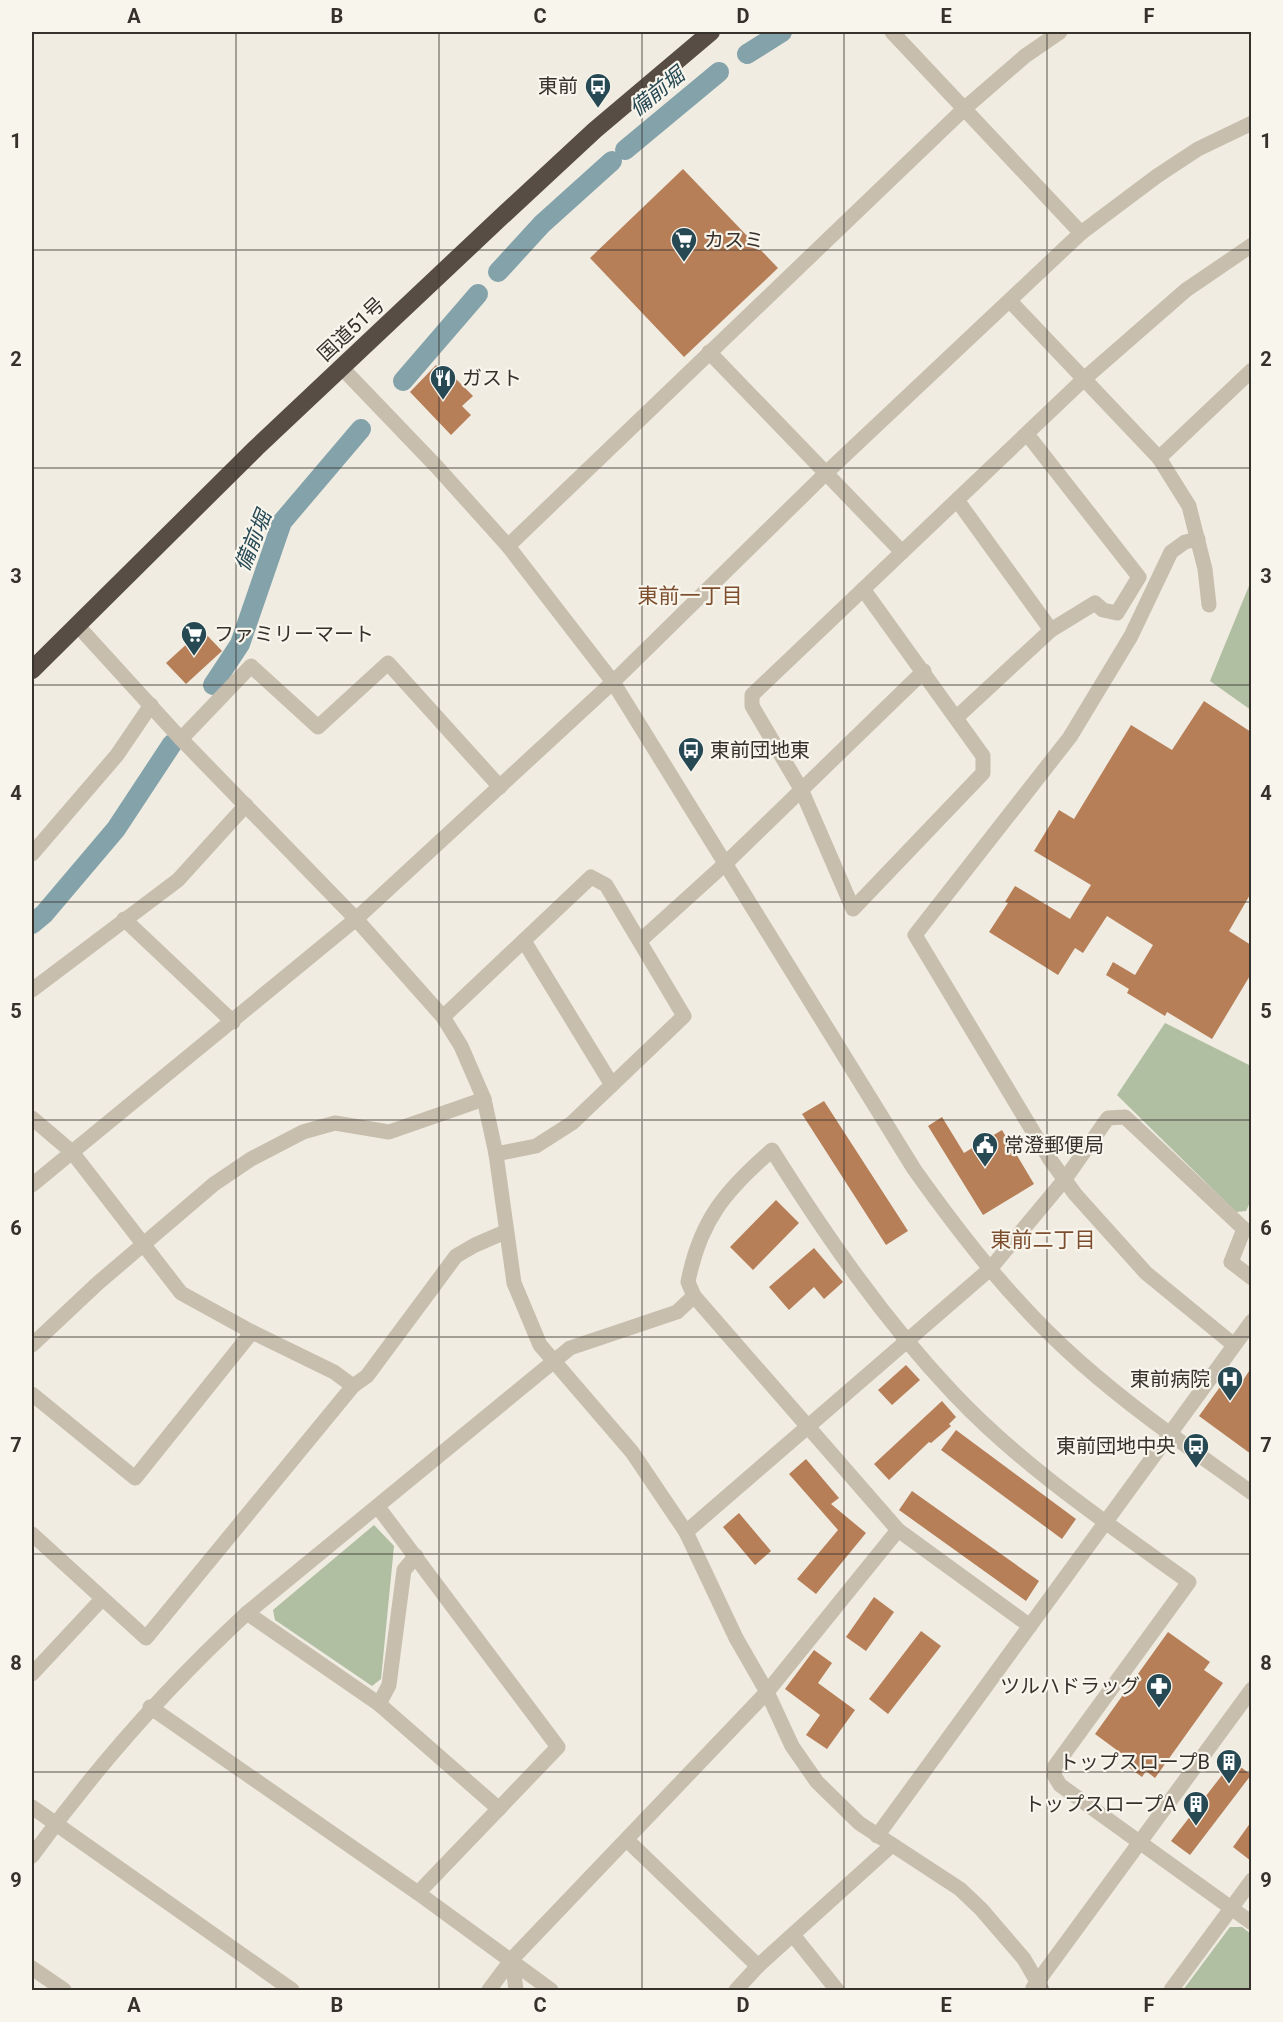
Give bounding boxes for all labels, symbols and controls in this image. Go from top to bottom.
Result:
text: A [127,4,141,28]
text: B [331,4,343,28]
text: C [533,4,547,28]
text: D [737,4,750,28]
text: E [940,4,952,28]
text: F [1144,4,1155,28]
water label: 備前堀 [625,61,691,121]
bus stop icon: 東前 [583,71,613,109]
place label: 東前 [538,74,578,98]
text: 1 [10,129,22,153]
text: 1 [1260,129,1272,153]
supermarket icon: カスミ [669,225,699,263]
place label: カスミ [704,228,764,252]
street label: 国道51号 [313,292,389,366]
text: 2 [10,347,22,371]
text: 2 [1260,347,1272,371]
restaurant icon: ガスト [428,363,458,401]
place label: ガスト [462,366,522,390]
water label: 備前堀 [230,505,277,575]
text: 3 [10,564,22,588]
text: 3 [1260,564,1272,588]
district label: 東前一丁目 [638,584,743,608]
supermarket icon: ファミリーマート [179,619,209,657]
place label: ファミリーマート [214,622,374,646]
bus stop icon: 東前団地東 [676,735,706,773]
place label: 東前団地東 [710,738,810,762]
text: 4 [10,781,22,805]
text: 4 [1260,781,1272,805]
text: 5 [10,999,22,1023]
text: 5 [1260,999,1272,1023]
public building icon: 常澄郵便局 [970,1130,1000,1168]
place label: 常澄郵便局 [1004,1133,1104,1157]
text: 6 [10,1216,22,1240]
text: 6 [1260,1216,1272,1240]
district label: 東前二丁目 [991,1228,1096,1252]
hospital icon: 東前病院 [1215,1364,1245,1402]
place label: 東前病院 [1130,1367,1210,1391]
bus stop icon: 東前団地中央 [1181,1431,1211,1469]
text: 7 [10,1433,22,1457]
text: 7 [1260,1433,1272,1457]
place label: 東前団地中央 [1056,1434,1176,1458]
text: 8 [10,1651,22,1675]
text: 8 [1260,1651,1272,1675]
pharmacy icon: ツルハドラッグ [1144,1671,1174,1709]
place label: ツルハドラッグ [1000,1674,1140,1698]
building icon: トップスロープB [1214,1747,1244,1785]
place label: トップスロープB [1059,1750,1210,1774]
building icon: トップスロープA [1181,1789,1211,1827]
place label: トップスロープA [1024,1792,1176,1816]
text: 9 [10,1868,22,1892]
text: 9 [1260,1868,1272,1892]
text: A [127,1993,141,2017]
text: B [331,1993,343,2017]
text: C [533,1993,547,2017]
text: D [737,1993,750,2017]
text: E [940,1993,952,2017]
text: F [1144,1993,1155,2017]

